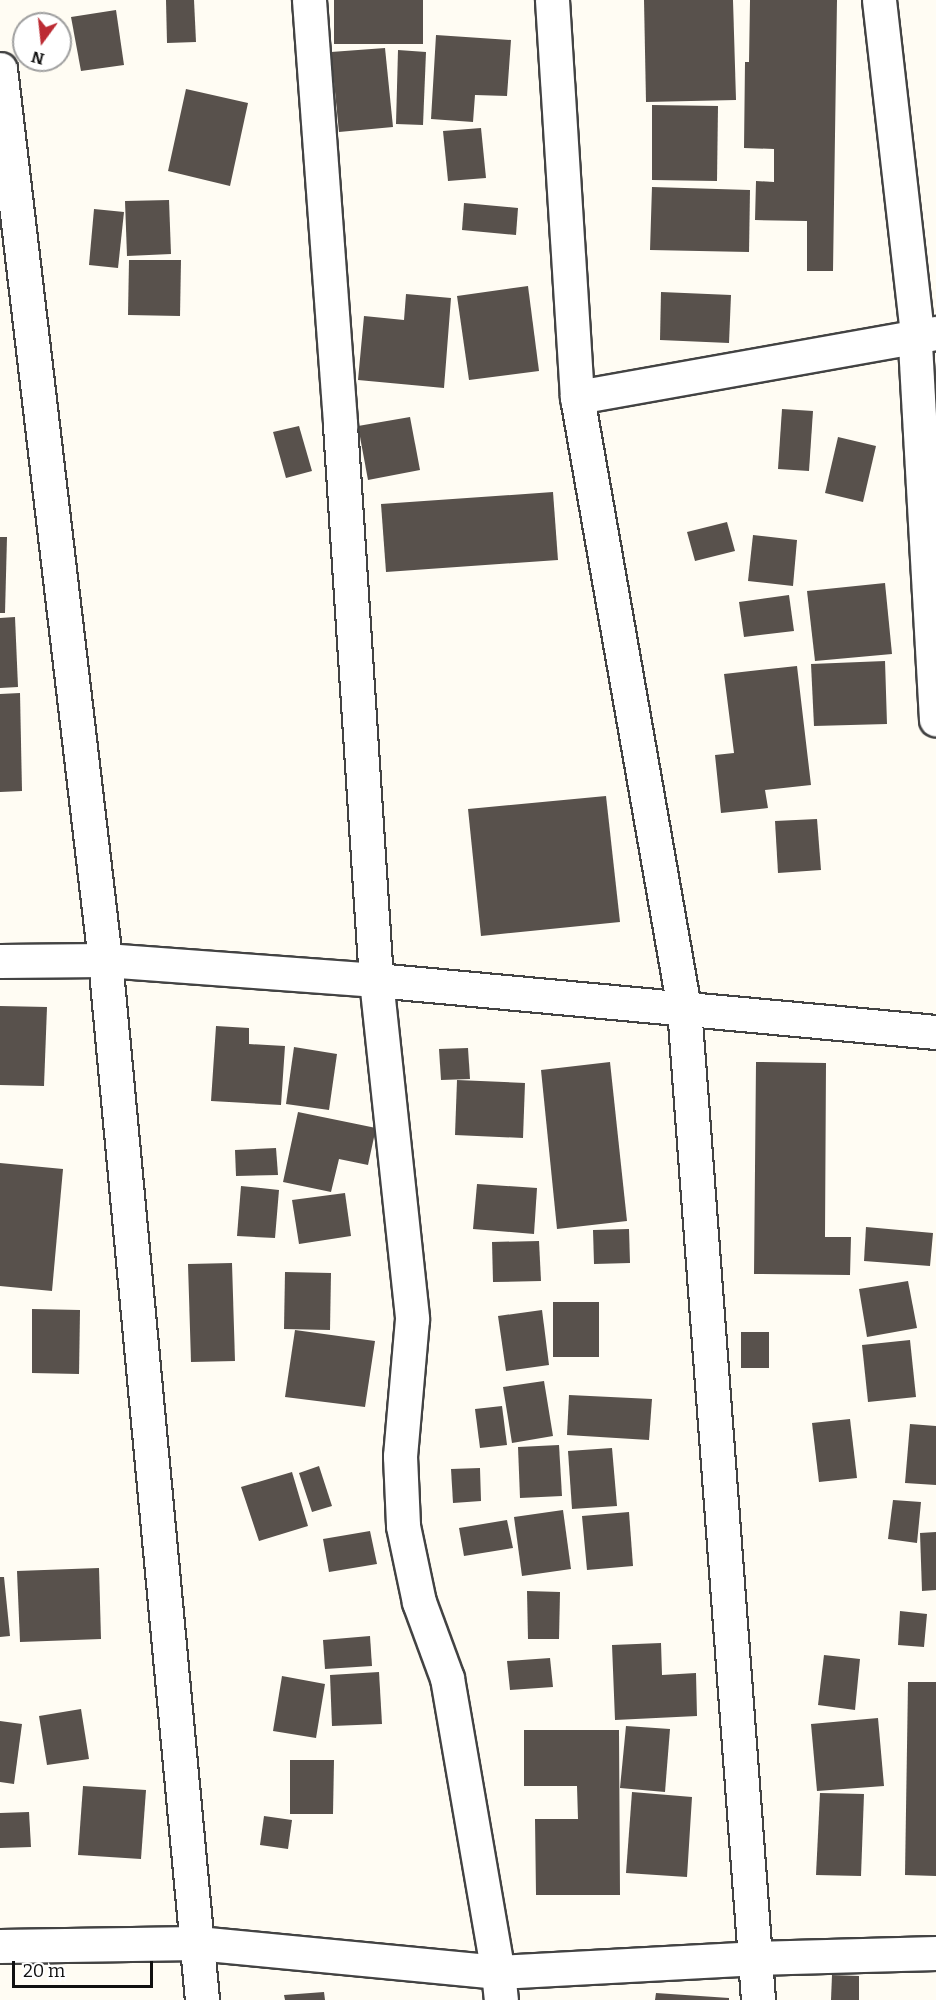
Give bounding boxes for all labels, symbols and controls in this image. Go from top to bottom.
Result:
north arrow [12,12,72,72]
text: N [29,47,46,69]
scale bar [15,1949,156,1987]
text: 20 m [23,1960,65,1982]

